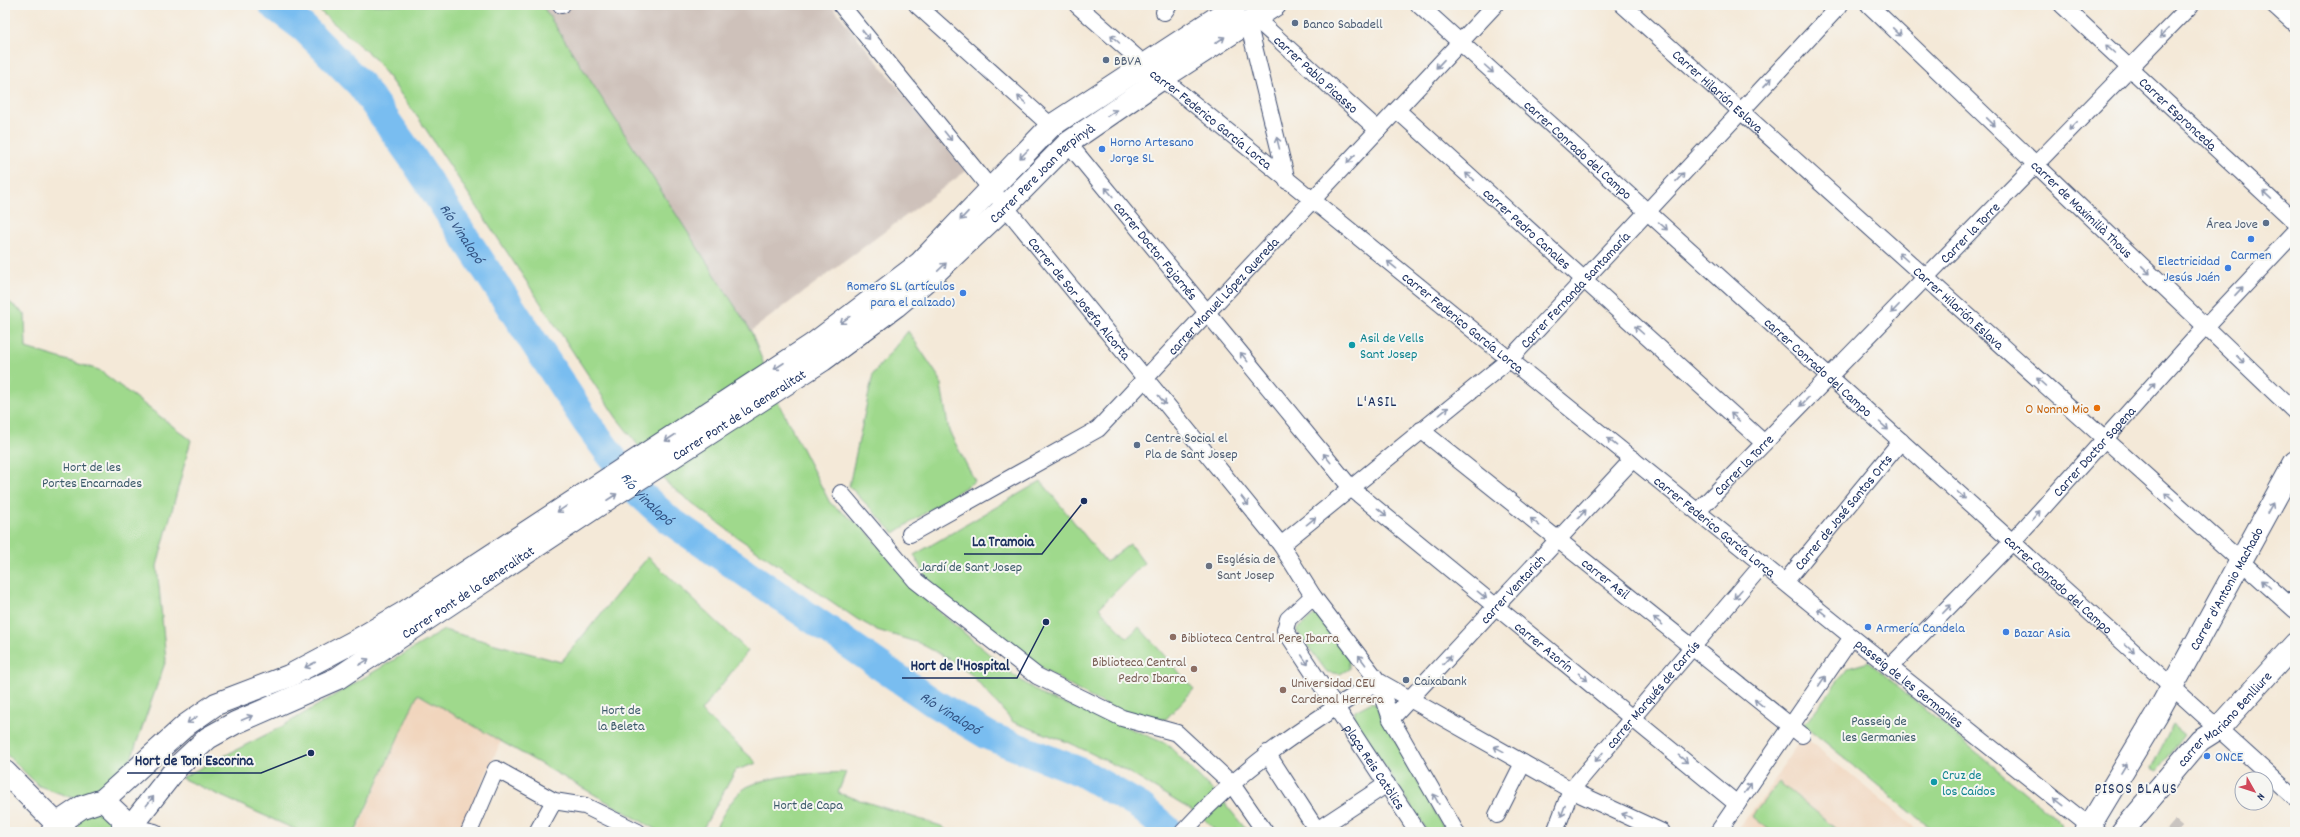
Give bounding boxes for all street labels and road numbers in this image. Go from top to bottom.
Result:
street label: carrer Pablo Picasso [1268,32,1362,119]
street label: Carrer Hilarión Eslava [1667,46,1767,139]
street label: carrer Federico García Lorca [1144,65,1276,176]
street label: Carrer Espronceda [2134,73,2221,157]
street label: carrer Conrado del Campo [1519,96,1636,205]
street label: Carrer Pere Joan Perpinyà [986,119,1100,229]
street label: carrer de Maximilià Thous [2025,157,2136,264]
street label: carrer Pedro Canales [1477,184,1575,275]
street label: carrer Doctor Fajarnés [1108,198,1201,306]
street label: Carrer la Torre [1936,199,2006,269]
street label: Carrer Fernanda Santamaría [1517,228,1636,354]
street label: carrer Manuel López Quereda [1164,233,1285,361]
street label: Carrer de Sor Josefa Alcorta [1022,234,1135,365]
street label: Carrer Hilarión Eslava [1908,263,2008,356]
street label: carrer Federico García Lorca [1397,268,1528,379]
street label: carrer Conrado del Campo [1759,314,1876,423]
street label: Carrer Pont de la Generalitat [669,365,811,467]
street label: Carrer Doctor Sapena [2049,402,2142,502]
street label: Carrer la Torre [1710,431,1779,501]
street label: Carrer de José Santos Orts [1791,451,1898,575]
street label: carrer Federico García Lorca [1649,472,1779,583]
street label: Carrer d'Antonio Machado [2186,524,2270,655]
street label: carrer Conrado del Campo [1999,531,2116,640]
street label: Carrer Pont de la Generalitat [398,542,539,645]
street label: carrer Ventarich [1476,551,1551,629]
street label: carrer Asil [1576,554,1634,606]
street label: carrer Azorín [1509,618,1577,678]
street label: passeig de les Germanies [1850,635,1967,734]
street label: carrer Marqués de Carrús [1602,637,1706,754]
street label: carrer Mariano Benlliure [2173,668,2278,772]
street label: plaça Reis Catòlics [1338,721,1409,815]

